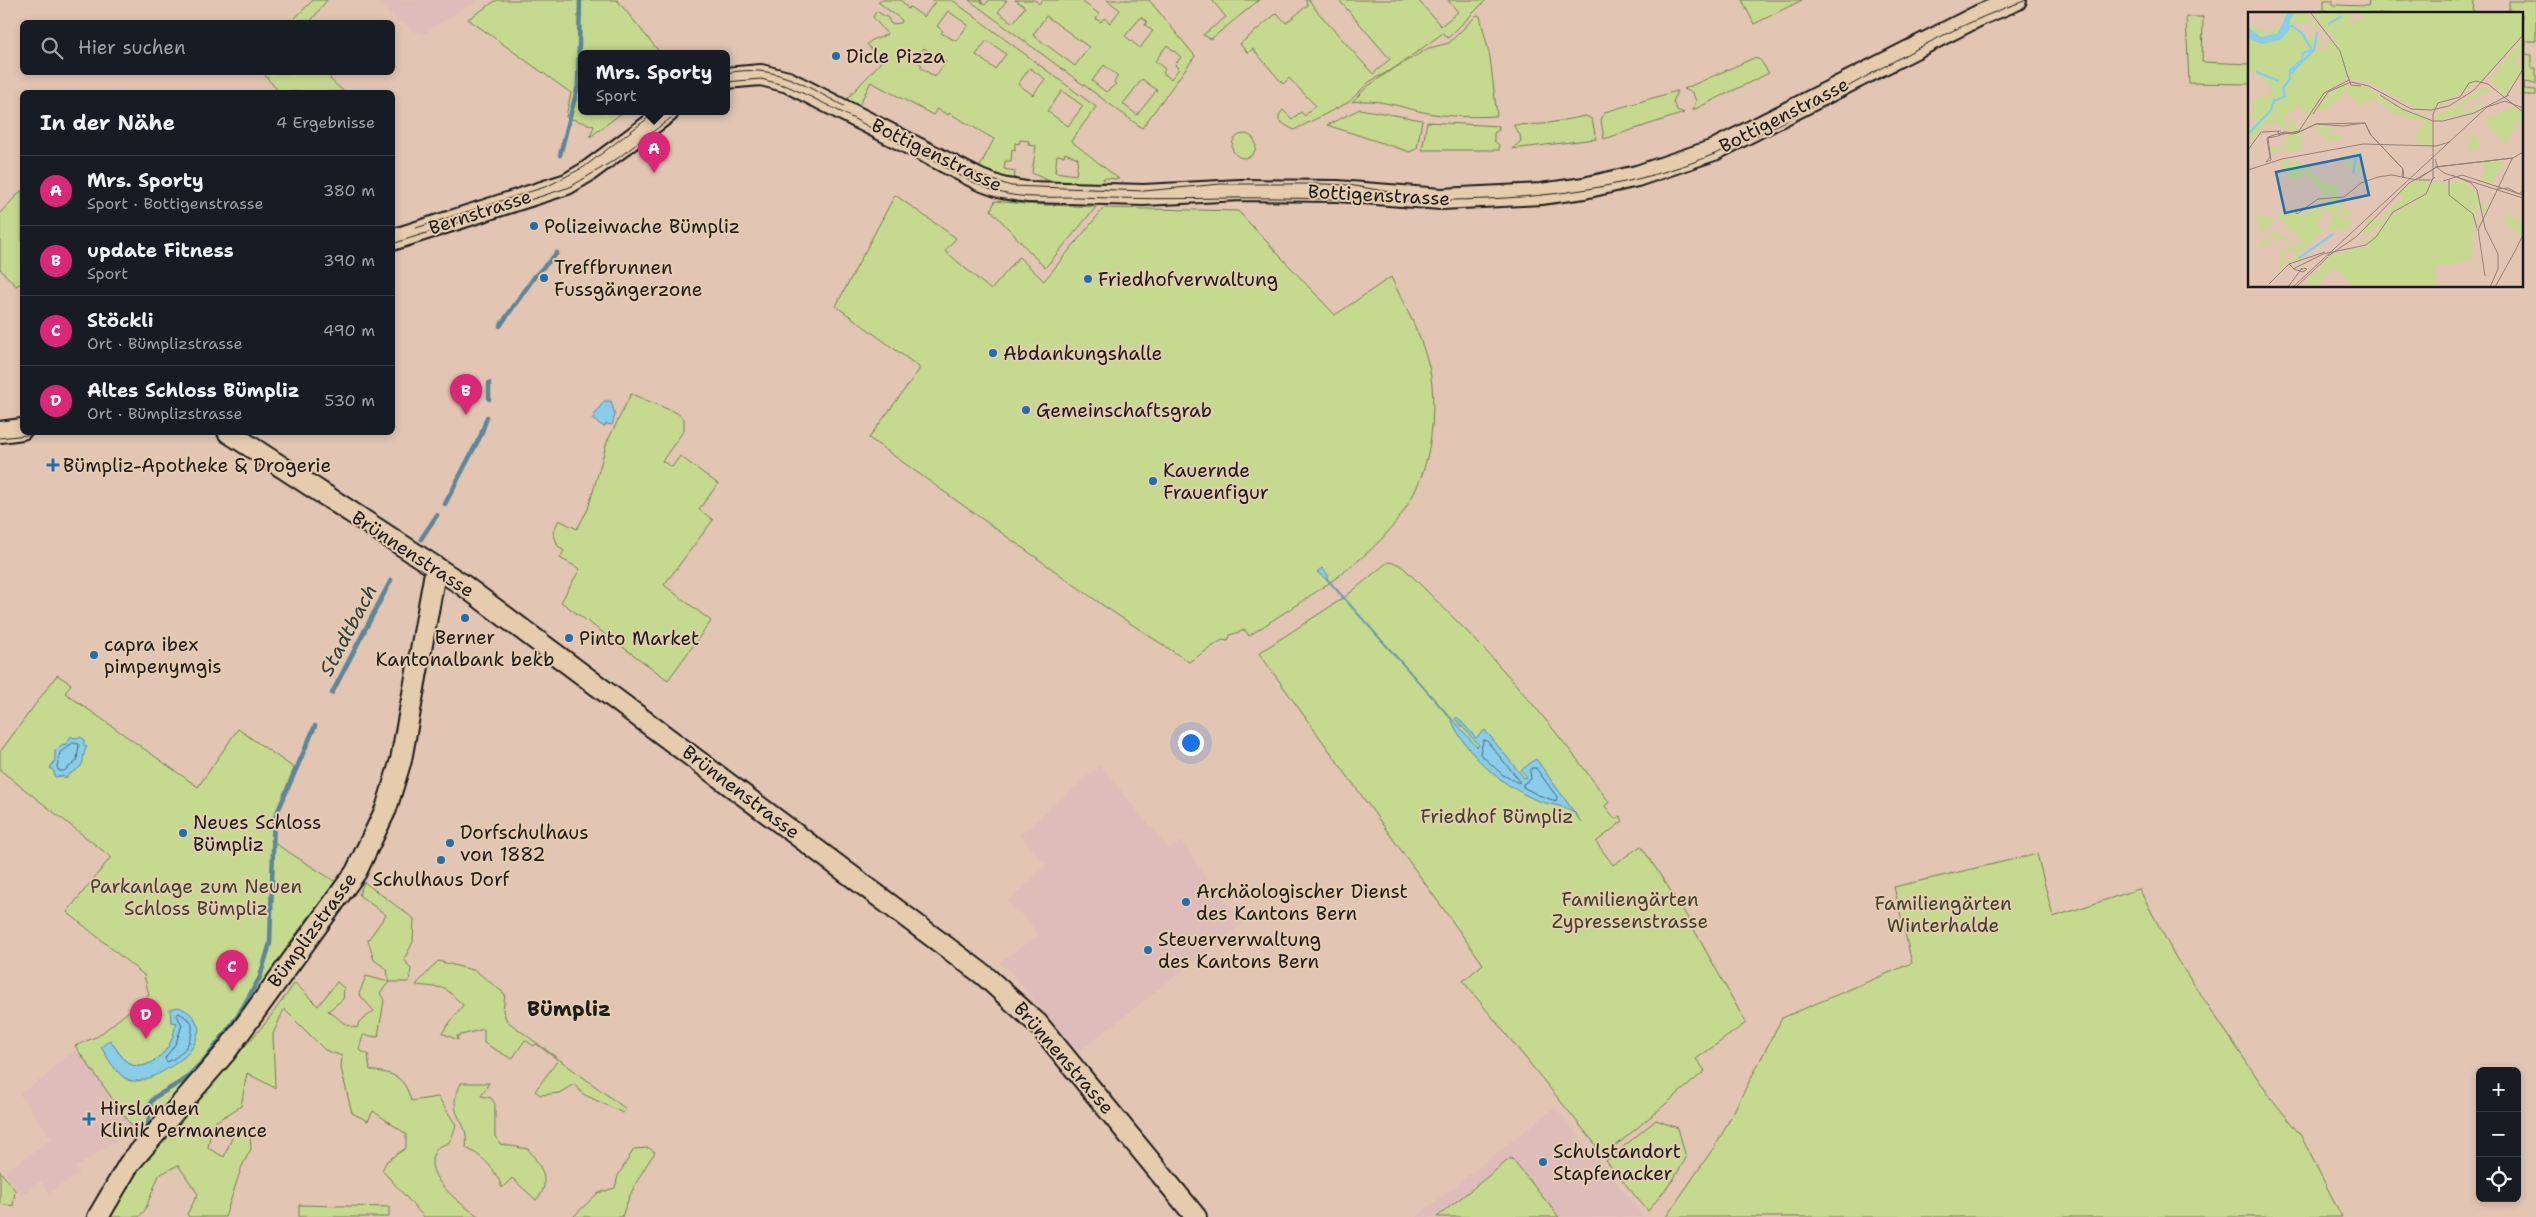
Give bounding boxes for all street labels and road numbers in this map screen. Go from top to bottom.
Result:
street label: Bottigenstrasse [1715,72,1853,158]
street label: Bottigenstrasse [867,113,1007,197]
street label: Bottigenstrasse [1307,179,1451,211]
street label: Bernstrasse [425,184,535,240]
street label: Brünnenstrasse [347,505,479,603]
street label: Brünnenstrasse [677,740,805,844]
street label: Bümplizstrasse [262,868,362,992]
street label: Brünnenstrasse [1008,997,1120,1119]

